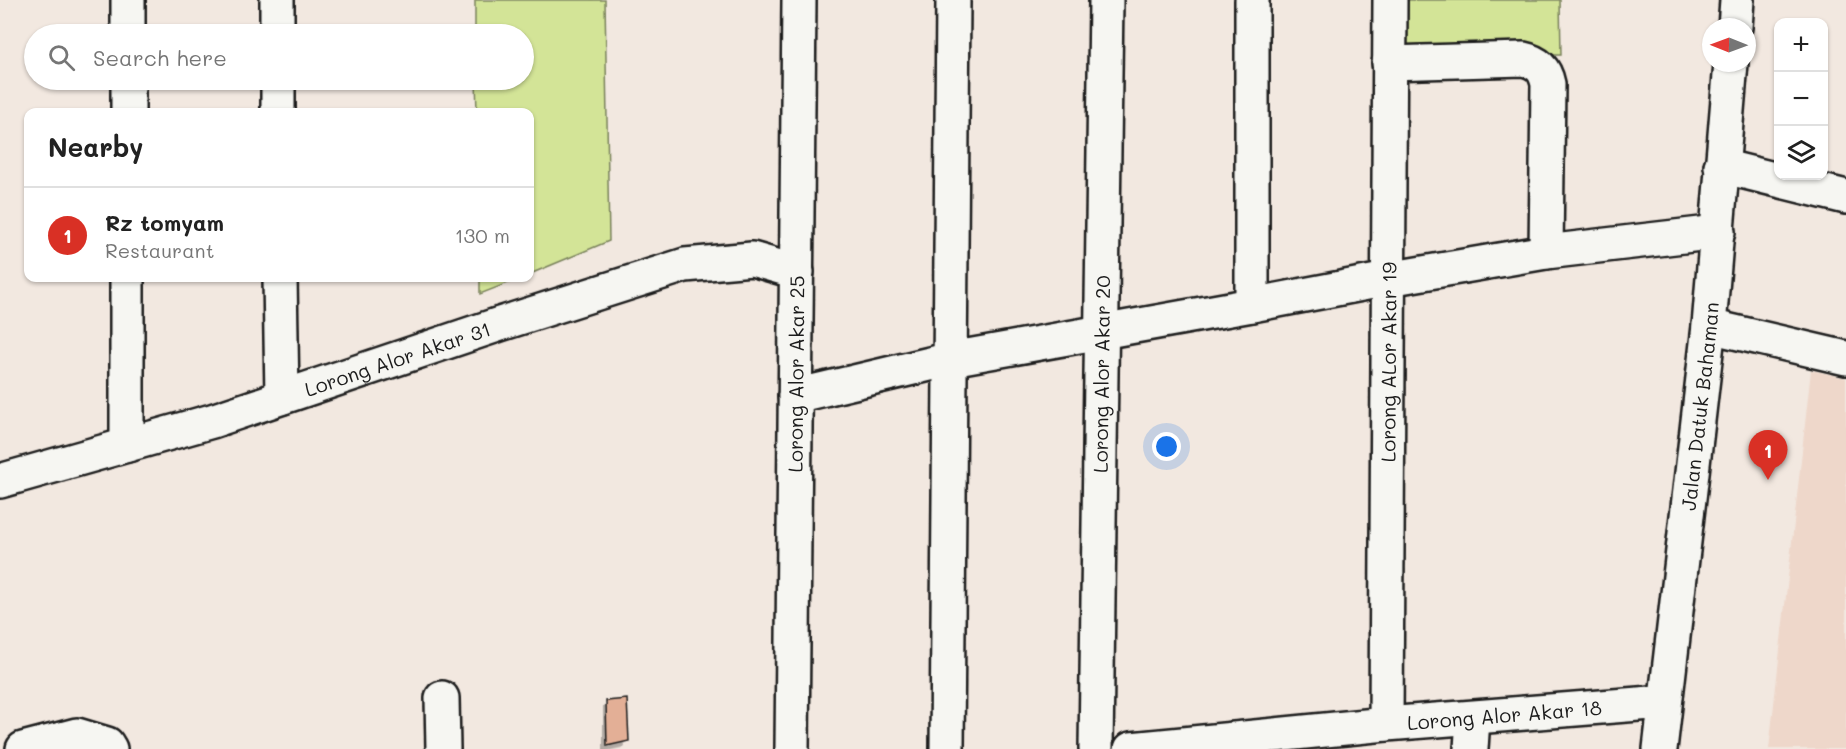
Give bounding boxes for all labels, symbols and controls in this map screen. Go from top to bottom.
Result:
north arrow [1702,18,1756,72]
map controls [1774,18,1828,180]
button: + [1774,18,1828,72]
search box [24,24,534,90]
icon: search [45,41,78,74]
text: Search here [93,43,227,72]
button: − [1774,72,1828,126]
button: layers [1774,126,1828,180]
text: Nearby [48,130,143,164]
text: Rz tomyam [105,208,224,237]
text: 1 [63,222,72,248]
text: 130 m [455,222,510,248]
text: Restaurant [105,237,215,263]
street label: Lorong ALor Akar 19 [1374,262,1402,462]
street label: Lorong Alor Akar 25 [782,275,809,473]
street label: Lorong Alor Akar 20 [1087,275,1115,473]
street label: Jalan Datuk Bahaman [1675,301,1724,512]
street label: Lorong Alor Akar 31 [301,315,494,402]
pin: 1 [1748,430,1788,480]
your location [1152,432,1181,461]
street label: Lorong Alor Akar 18 [1406,694,1603,735]

